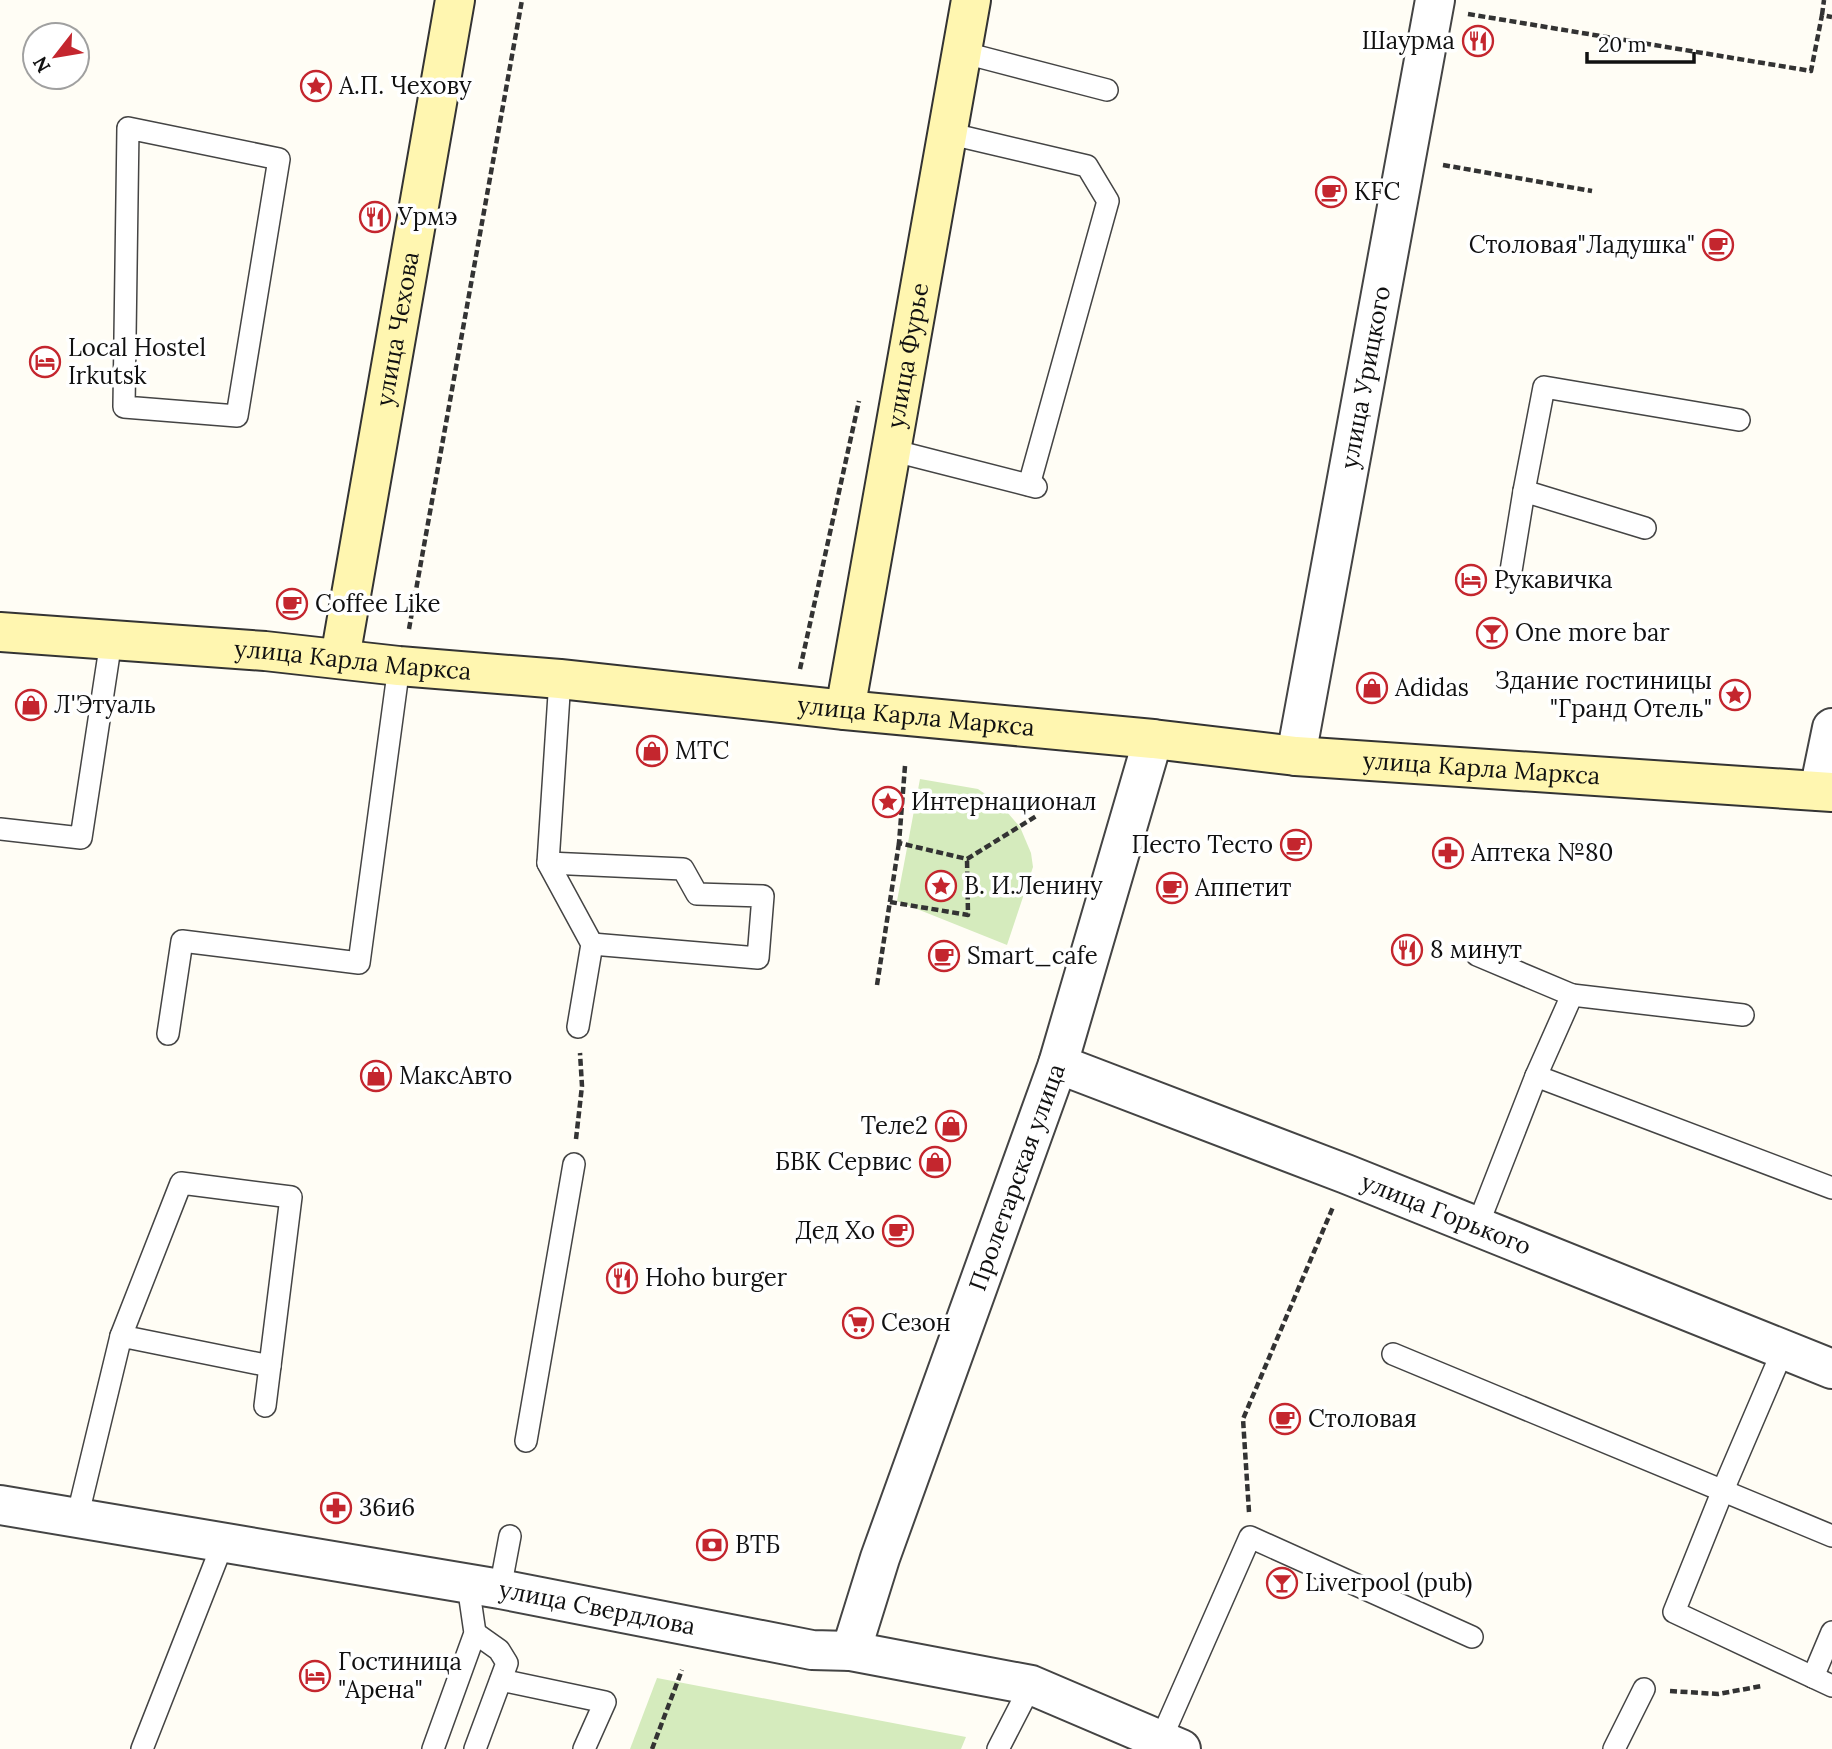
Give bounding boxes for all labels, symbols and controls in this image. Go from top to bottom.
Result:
north arrow [21,21,91,91]
scale bar [1587,21,1694,65]
restaurant icon: Шаурма [1461,24,1495,58]
place label: Шаурма [1362,25,1455,56]
text: 20 m [1598,31,1647,58]
text: N [27,52,55,77]
place icon: А.П. Чехову [299,69,333,103]
place label: А.П. Чехову [338,70,472,101]
cafe icon: KFC [1314,175,1348,209]
place label: KFC [1354,176,1400,207]
restaurant icon: Урмэ [358,200,392,234]
place label: Урмэ [397,201,457,232]
cafe icon: Столовая"Ладушка" [1701,228,1735,262]
place label: Столовая"Ладушка" [1469,229,1695,260]
street label: улица Чехова [368,249,426,409]
street label: улица Фурье [879,280,936,431]
street label: улица Урицкого [1333,283,1397,471]
place label: Local Hostel Irkutsk [68,332,206,391]
hotel icon: Local Hostel Irkutsk [28,345,62,379]
hotel icon: Рукавичка [1454,563,1488,597]
place label: Рукавичка [1494,564,1613,595]
cafe icon: Coffee Like [275,587,309,621]
place label: Coffee Like [315,588,441,619]
bar icon: One more bar [1475,616,1509,650]
place label: One more bar [1515,617,1670,648]
street label: улица Карла Маркса [233,633,473,687]
place label: Здание гостиницы "Гранд Отель" [1495,665,1712,724]
shop icon: Adidas [1355,671,1389,705]
place label: Adidas [1394,672,1469,703]
place icon: Здание гостиницы "Гранд Отель" [1718,678,1752,712]
shop icon: Л'Этуаль [14,688,48,722]
place label: Л'Этуаль [54,689,156,720]
street label: улица Карла Маркса [796,689,1036,743]
shop icon: МТС [635,734,669,768]
place label: МТС [675,735,729,766]
street label: улица Карла Маркса [1362,745,1601,791]
place icon: Интернационал [871,785,905,819]
place label: Интернационал [911,786,1097,817]
cafe icon: Песто Тесто [1279,828,1313,862]
place label: Песто Тесто [1132,829,1273,860]
pharmacy icon: Аптека №80 [1431,836,1465,870]
place label: Аптека №80 [1470,837,1613,868]
place icon: В. И.Ленину [924,869,958,903]
place label: В. И.Ленину [964,870,1103,901]
cafe icon: Аппетит [1155,871,1189,905]
place label: Аппетит [1194,872,1291,903]
restaurant icon: 8 минут [1390,933,1424,967]
place label: 8 минут [1430,934,1522,965]
cafe icon: Smart_cafe [927,939,961,973]
place label: Smart_cafe [967,940,1098,971]
shop icon: МаксАвто [359,1059,393,1093]
place label: МаксАвто [399,1060,512,1091]
street label: Пролетарская улица [962,1060,1072,1295]
shop icon: Теле2 [934,1109,968,1143]
place label: Теле2 [861,1110,928,1141]
shop icon: БВК Сервис [918,1145,952,1179]
place label: БВК Сервис [775,1146,912,1177]
street label: улица Горького [1357,1166,1536,1262]
cafe icon: Дед Хо [881,1214,915,1248]
place label: Дед Хо [795,1215,875,1246]
restaurant icon: Hoho burger [605,1261,639,1295]
place label: Hoho burger [645,1262,788,1293]
supermarket icon: Сезон [841,1306,875,1340]
place label: Сезон [881,1307,951,1338]
cafe icon: Столовая [1268,1402,1302,1436]
place label: Столовая [1308,1403,1417,1434]
pharmacy icon: 36и6 [319,1491,353,1525]
place label: 36и6 [359,1492,415,1523]
bank icon: ВТБ [695,1528,729,1562]
place label: ВТБ [735,1529,780,1560]
bar icon: Liverpool (pub) [1265,1566,1299,1600]
place label: Liverpool (pub) [1305,1567,1472,1598]
street label: улица Свердлова [496,1573,698,1642]
place label: Гостиница "Арена" [338,1646,462,1705]
hotel icon: Гостиница "Арена" [298,1659,332,1693]

